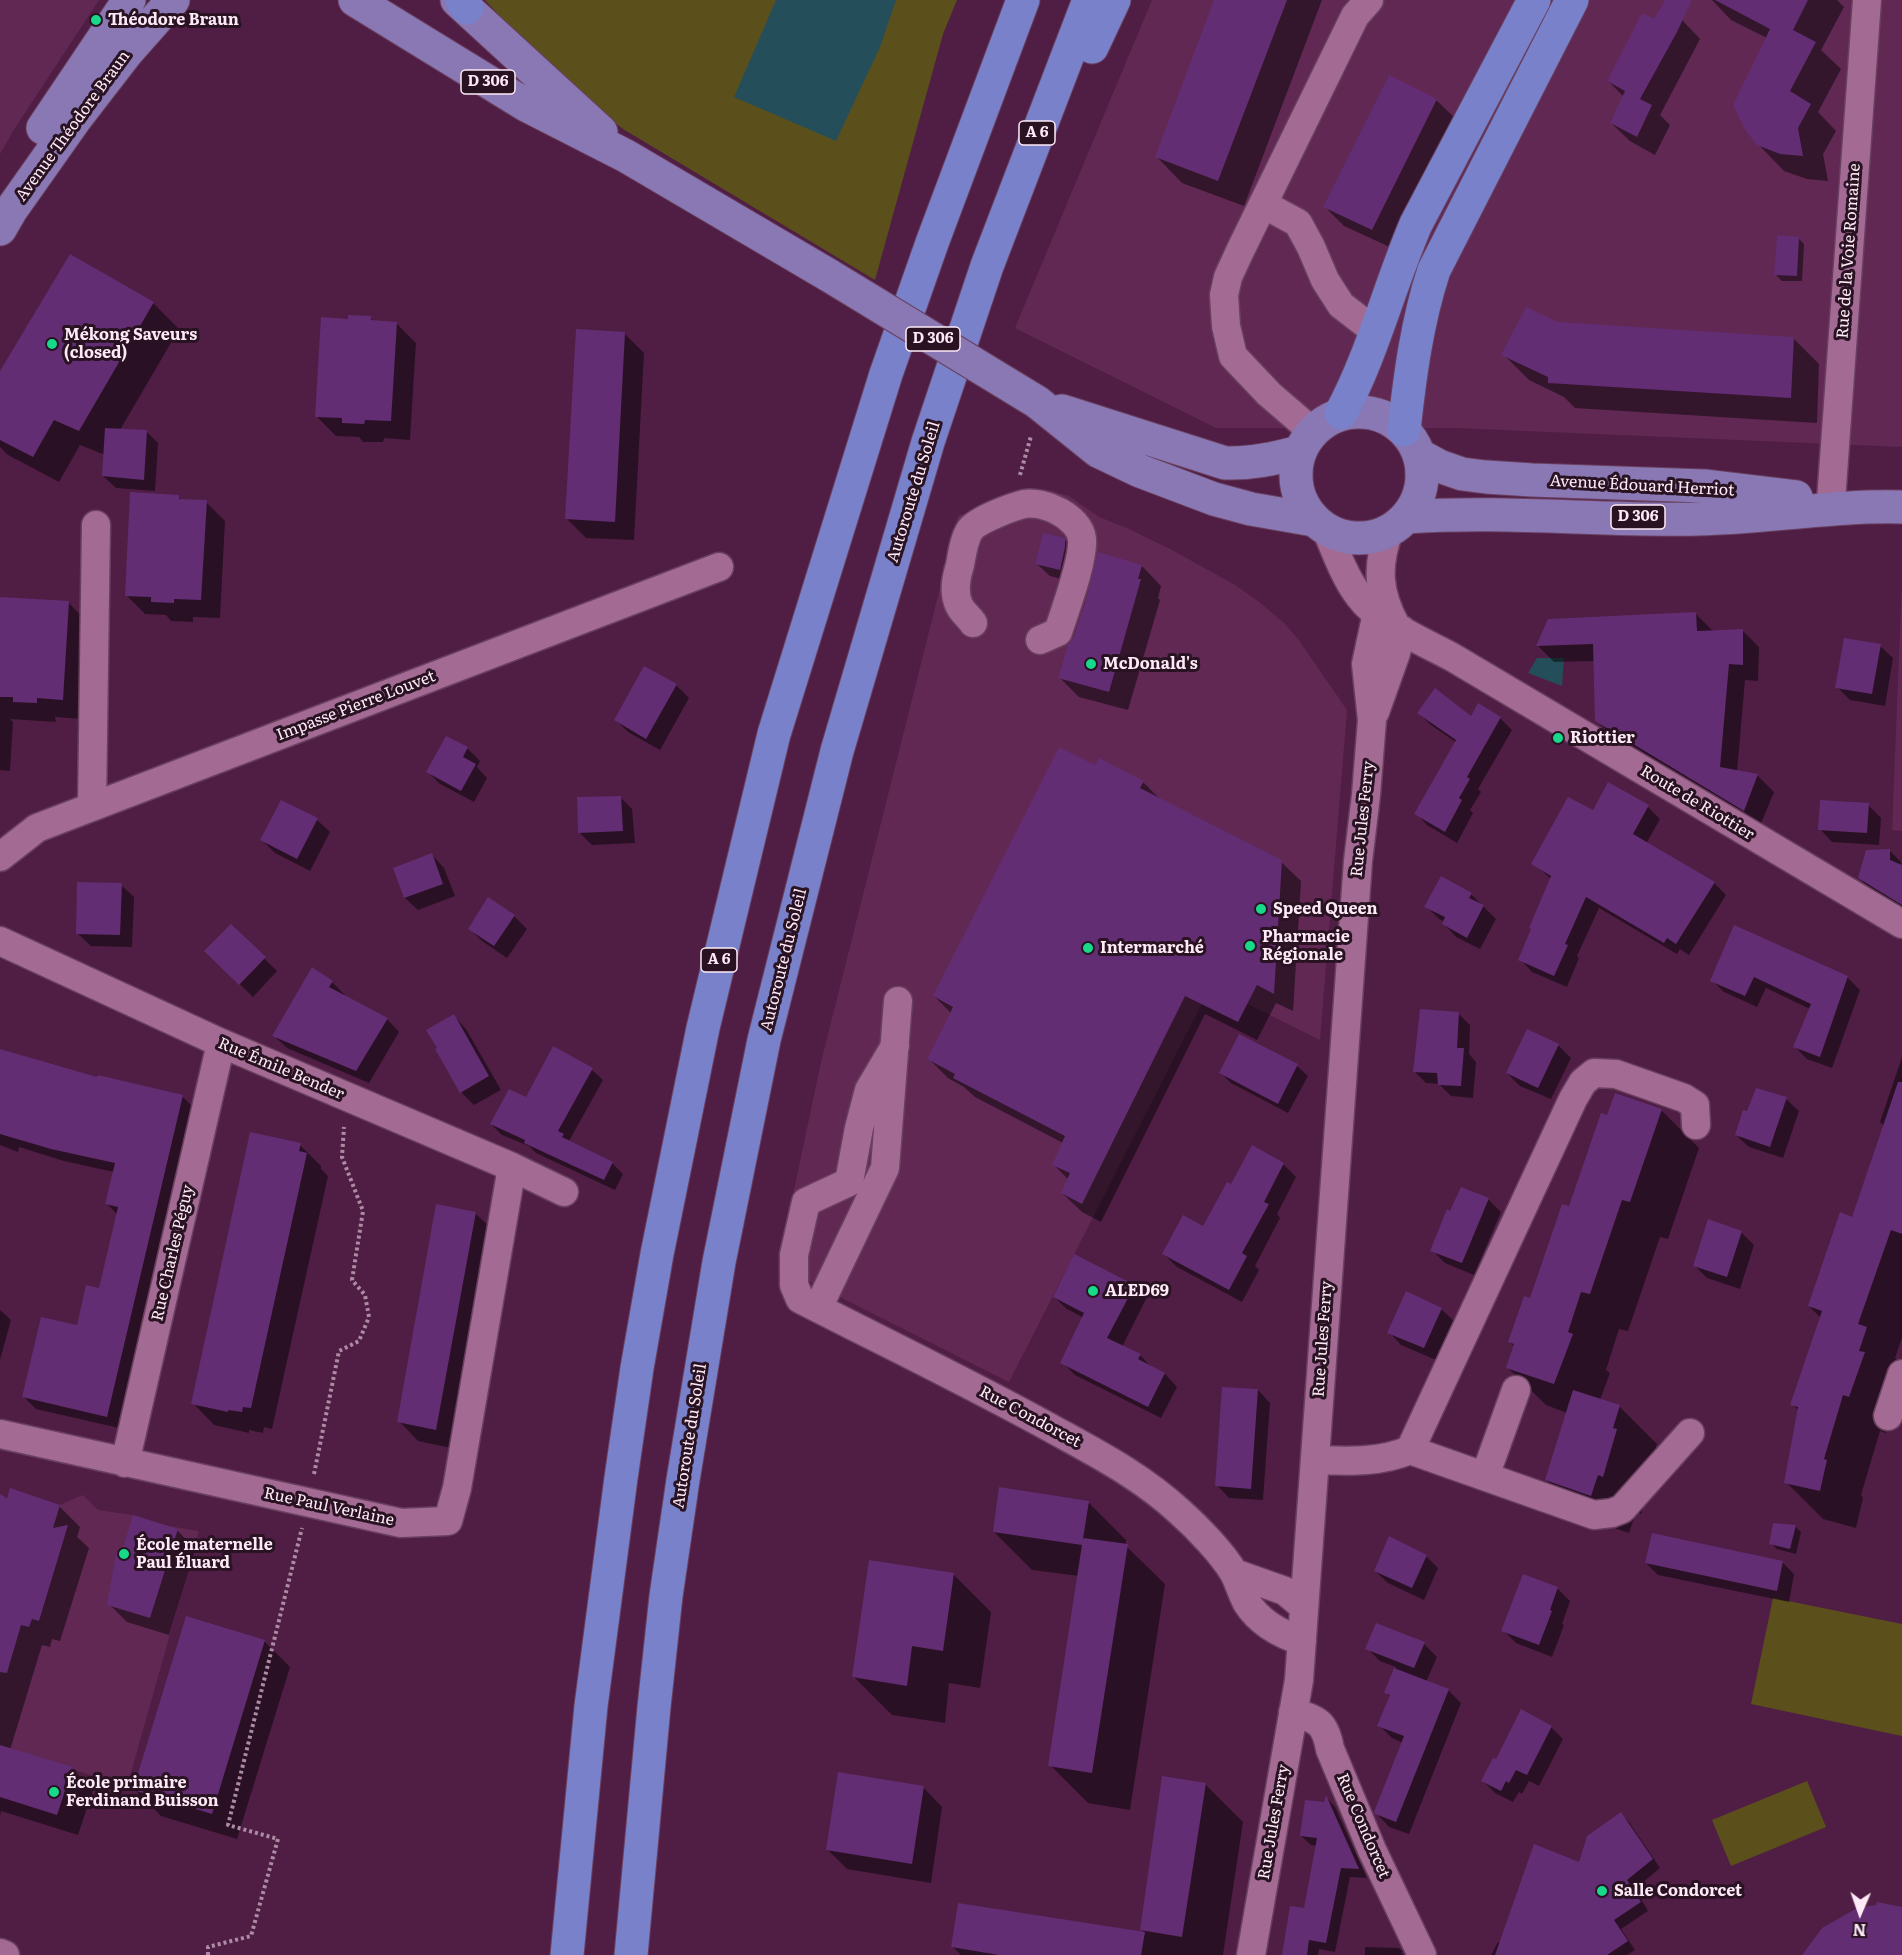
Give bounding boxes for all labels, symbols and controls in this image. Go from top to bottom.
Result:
place label: Théodore Braun [108,10,239,30]
marker: Théodore Braun [89,13,103,27]
street label: Avenue Théodore Braun [12,47,134,205]
road number: D 306 [461,70,515,94]
road number: A 6 [1019,121,1055,145]
street label: Rue de la Voie Romaine [1833,163,1865,339]
place label: Mékong Saveurs (closed) [64,325,197,363]
road number: D 306 [906,327,960,351]
marker: Mékong Saveurs (closed) [45,337,59,351]
street label: Autoroute du Soleil [883,419,945,565]
street label: Avenue Édouard Herriot [1549,472,1735,500]
road number: D 306 [1611,505,1665,529]
place label: McDonald's [1103,654,1198,674]
marker: McDonald's [1084,657,1098,671]
street label: Impasse Pierre Louvet [274,667,438,745]
place label: Riottier [1570,728,1635,748]
marker: Riottier [1551,731,1565,745]
street label: Rue Jules Ferry [1347,760,1379,878]
street label: Route de Riottier [1637,762,1757,844]
street label: Autoroute du Soleil [757,887,811,1033]
place label: Speed Queen [1273,899,1378,919]
marker: Speed Queen [1254,902,1268,916]
place label: Pharmacie Régionale [1262,927,1350,965]
place label: Intermarché [1100,938,1204,958]
marker: Pharmacie Régionale [1243,939,1257,953]
marker: Intermarché [1081,941,1095,955]
road number: A 6 [701,948,737,972]
street label: Rue Émile Bender [215,1034,347,1104]
street label: Rue Charles Péguy [148,1183,198,1323]
street label: Rue Jules Ferry [1309,1280,1337,1398]
place label: ALED69 [1105,1281,1169,1301]
marker: ALED69 [1086,1284,1100,1298]
street label: Autoroute du Soleil [669,1362,711,1510]
street label: Rue Condorcet [976,1382,1084,1452]
street label: Rue Paul Verlaine [262,1484,396,1530]
place label: École maternelle Paul Éluard [136,1535,273,1573]
marker: École maternelle Paul Éluard [117,1547,131,1561]
street label: Rue Jules Ferry [1254,1763,1294,1881]
street label: Rue Condorcet [1332,1771,1394,1881]
place label: École primaire Ferdinand Buisson [66,1773,219,1811]
marker: École primaire Ferdinand Buisson [47,1785,61,1799]
place label: Salle Condorcet [1614,1881,1742,1901]
north arrow [1830,1883,1890,1943]
marker: Salle Condorcet [1595,1884,1609,1898]
text: N [1852,1919,1867,1943]

